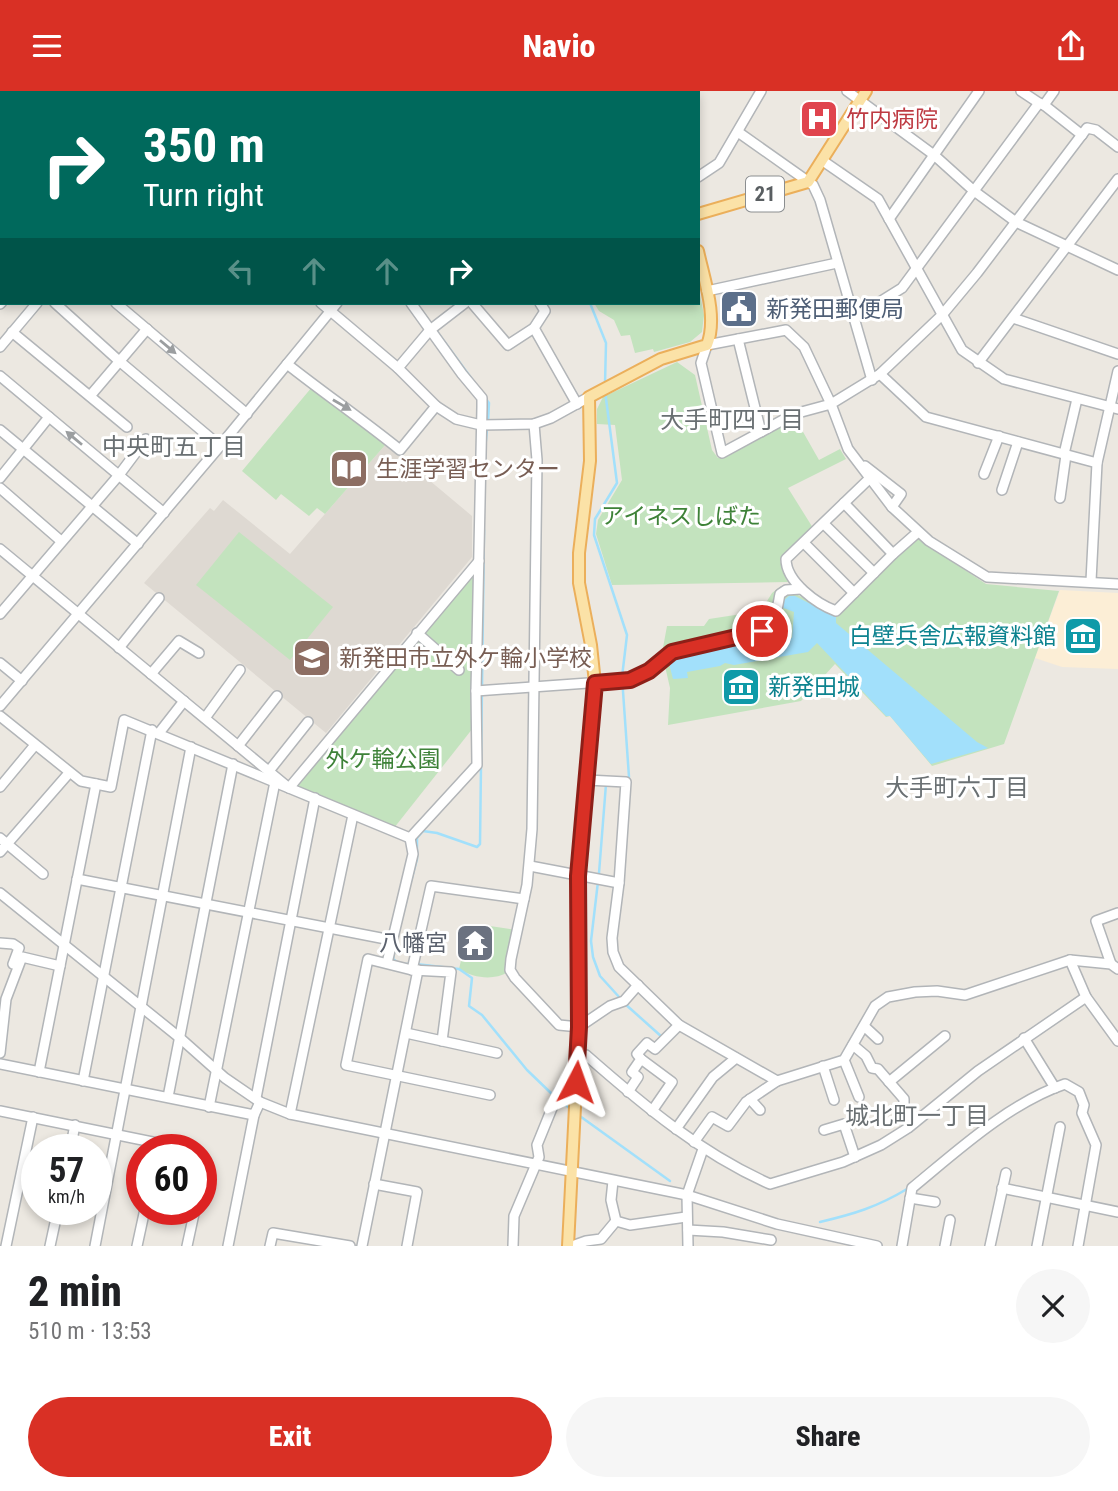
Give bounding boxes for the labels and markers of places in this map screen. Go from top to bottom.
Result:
hospital icon: 竹内病院 [798,98,840,140]
place label: 竹内病院 [846,106,938,133]
public building icon: 新発田郵便局 [718,288,760,330]
place label: 新発田郵便局 [766,296,904,323]
library icon: 生涯学習センター [328,448,370,490]
place label: 生涯学習センター [376,456,560,483]
pin [732,601,792,661]
museum icon: 白壁兵舎広報資料館 [1062,615,1104,657]
place label: 白壁兵舎広報資料館 [849,623,1056,650]
school or university icon: 新発田市立外ケ輪小学校 [291,637,333,679]
place label: 新発田市立外ケ輪小学校 [339,645,592,672]
museum icon: 新発田城 [720,666,762,708]
place label: 新発田城 [768,674,860,701]
temple icon: 八幡宮 [454,922,496,964]
place label: 八幡宮 [379,930,448,957]

